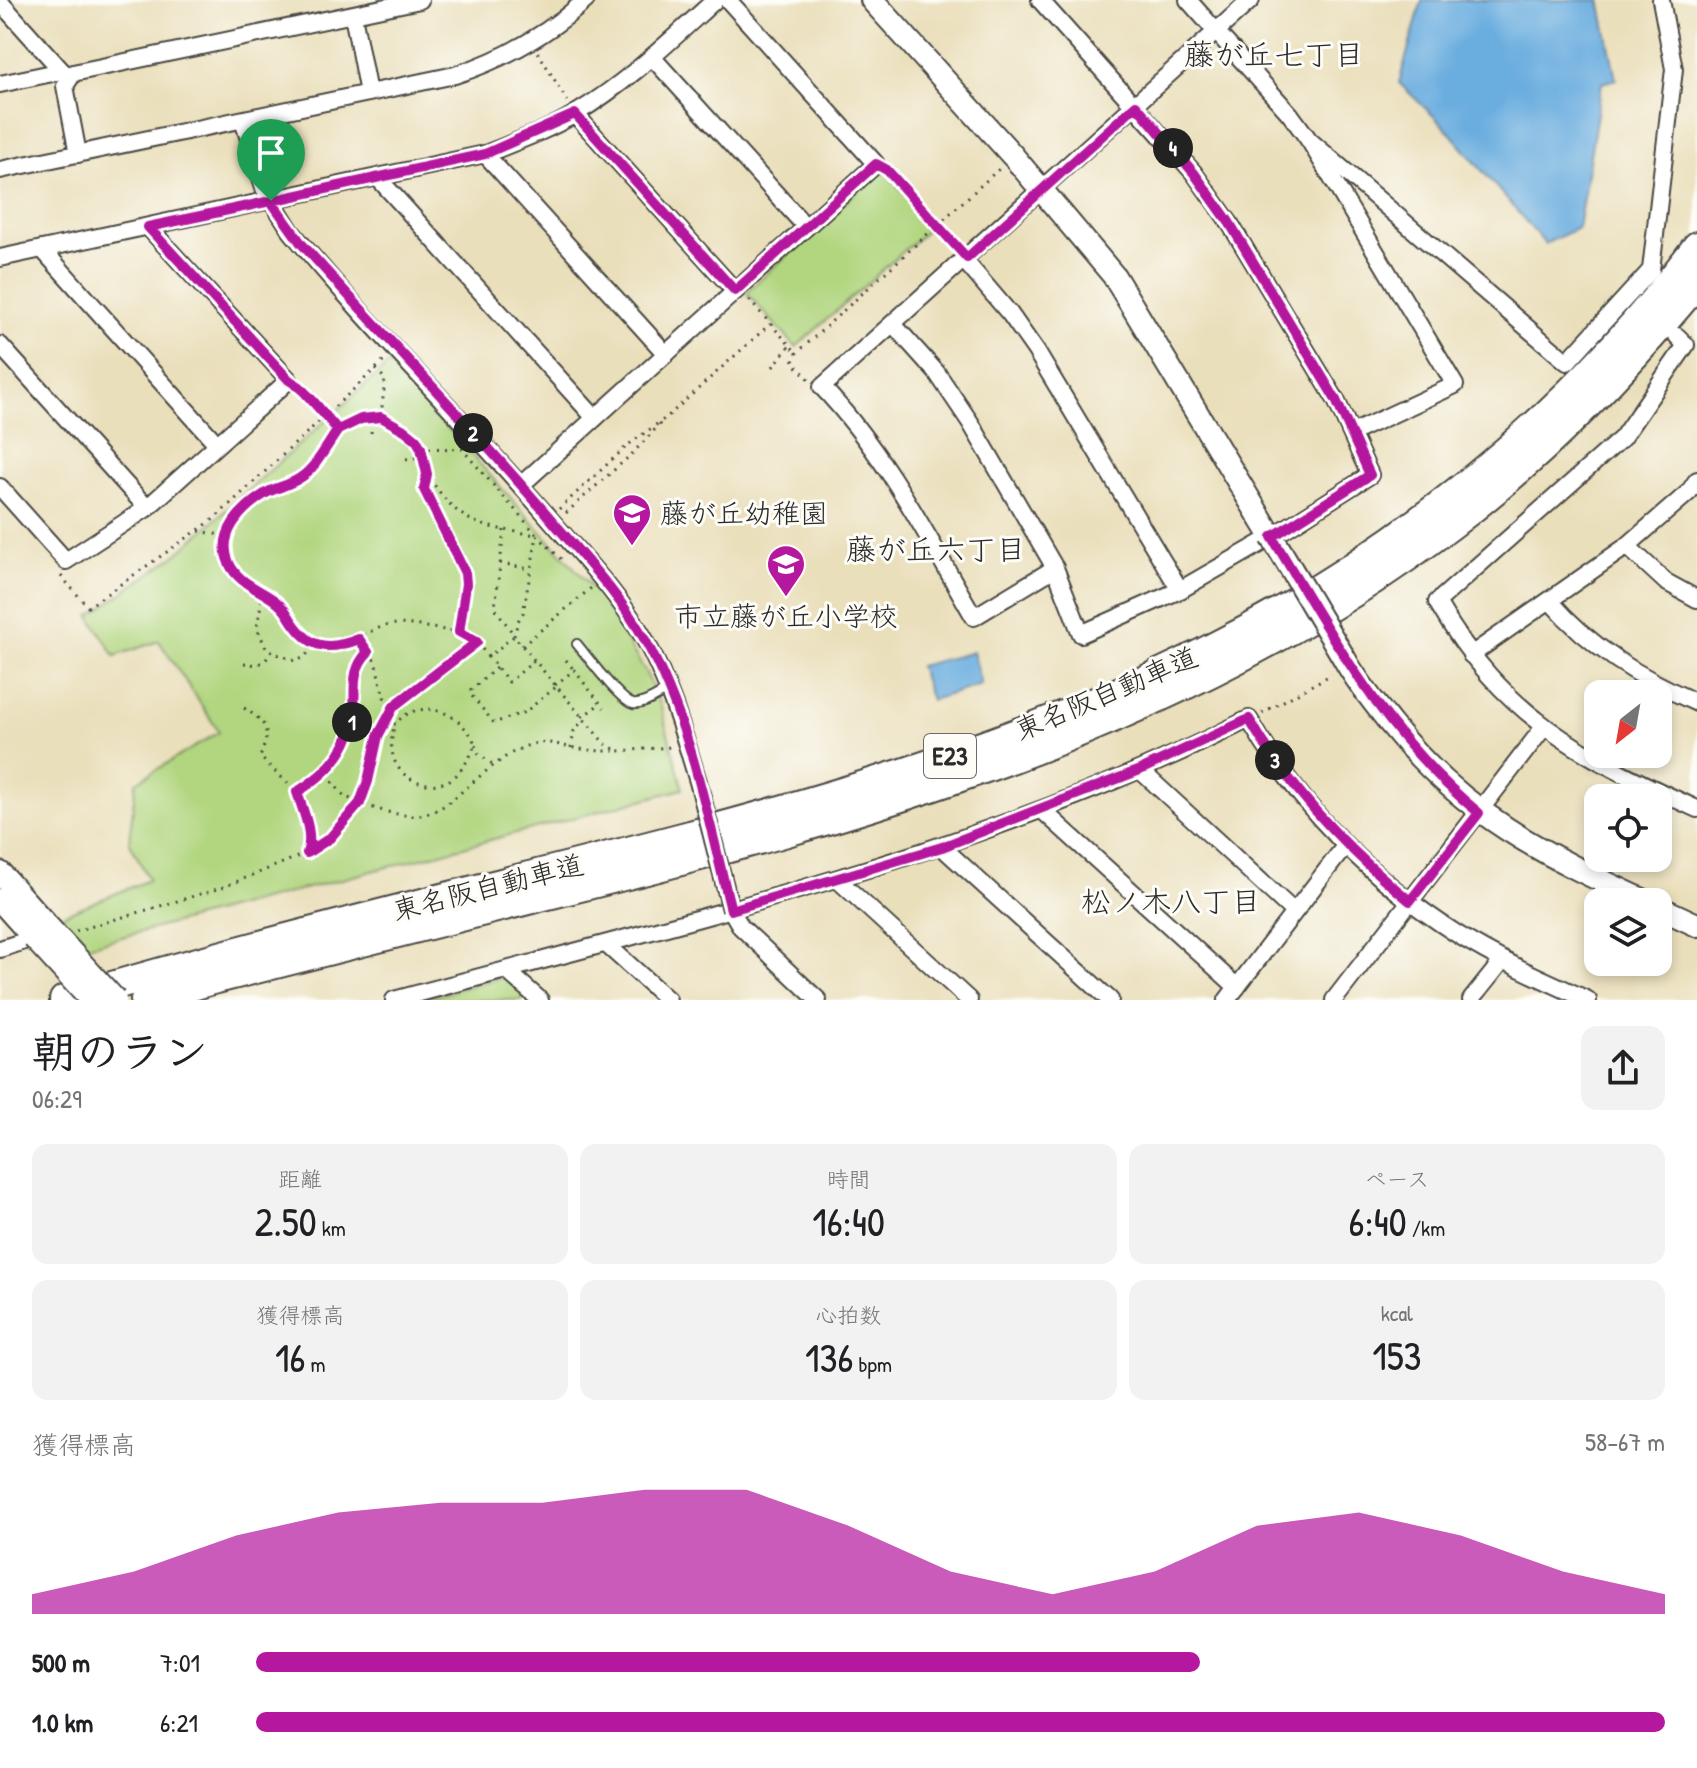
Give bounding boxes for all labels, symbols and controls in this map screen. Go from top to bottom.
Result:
district label: 藤が丘七丁目 [1184,34,1364,74]
pin [237,119,305,201]
pin: 4 [1153,128,1193,168]
icon: arrive [249,131,293,175]
text: 4 [1169,133,1177,163]
pin: 2 [453,413,493,453]
text: 2 [468,418,478,448]
school or university icon: 藤が丘幼稚園 [611,492,653,547]
place label: 藤が丘幼稚園 [660,494,828,532]
district label: 藤が丘六丁目 [846,529,1026,569]
school or university icon: 市立藤が丘小学校 [765,543,807,598]
place label: 市立藤が丘小学校 [674,597,898,635]
street label: 東名阪自動車道 [1008,637,1204,749]
north arrow [1584,680,1672,768]
map controls [1584,680,1672,976]
pin: 1 [332,702,372,742]
text: 1 [348,707,356,737]
road number: E23 [924,734,976,778]
pin: 3 [1255,740,1295,780]
text: 3 [1270,745,1280,775]
button: locate [1584,784,1672,872]
street label: 東名阪自動車道 [388,845,588,929]
district label: 松ノ木八丁目 [1081,881,1261,921]
button: layers [1584,888,1672,976]
text: 朝のラン [32,1021,208,1081]
button: share [1581,1026,1665,1110]
text: 06:29 [32,1081,82,1116]
text: 距離 [278,1164,322,1194]
text: 時間 [826,1164,871,1194]
text: ペース [1364,1164,1429,1194]
text: 2.50 [255,1194,317,1248]
text: 16:40 [812,1194,885,1248]
text: 6:40 [1349,1194,1407,1248]
text: km [317,1213,346,1243]
text: /km [1407,1213,1445,1243]
text: kcal [1381,1298,1413,1328]
text: 獲得標高 [256,1300,344,1330]
text: 心拍数 [815,1300,882,1330]
text: 153 [1372,1328,1422,1382]
text: 16 [275,1330,305,1384]
text: 136 [805,1330,853,1384]
text: m [305,1349,325,1379]
text: bpm [853,1349,892,1379]
text: 58–67 m [1585,1424,1665,1459]
text: 獲得標高 [32,1427,136,1462]
text: 500 m [32,1645,90,1680]
text: 7:01 [160,1645,200,1680]
text: 1.0 km [32,1705,93,1740]
text: 6:21 [160,1705,198,1740]

